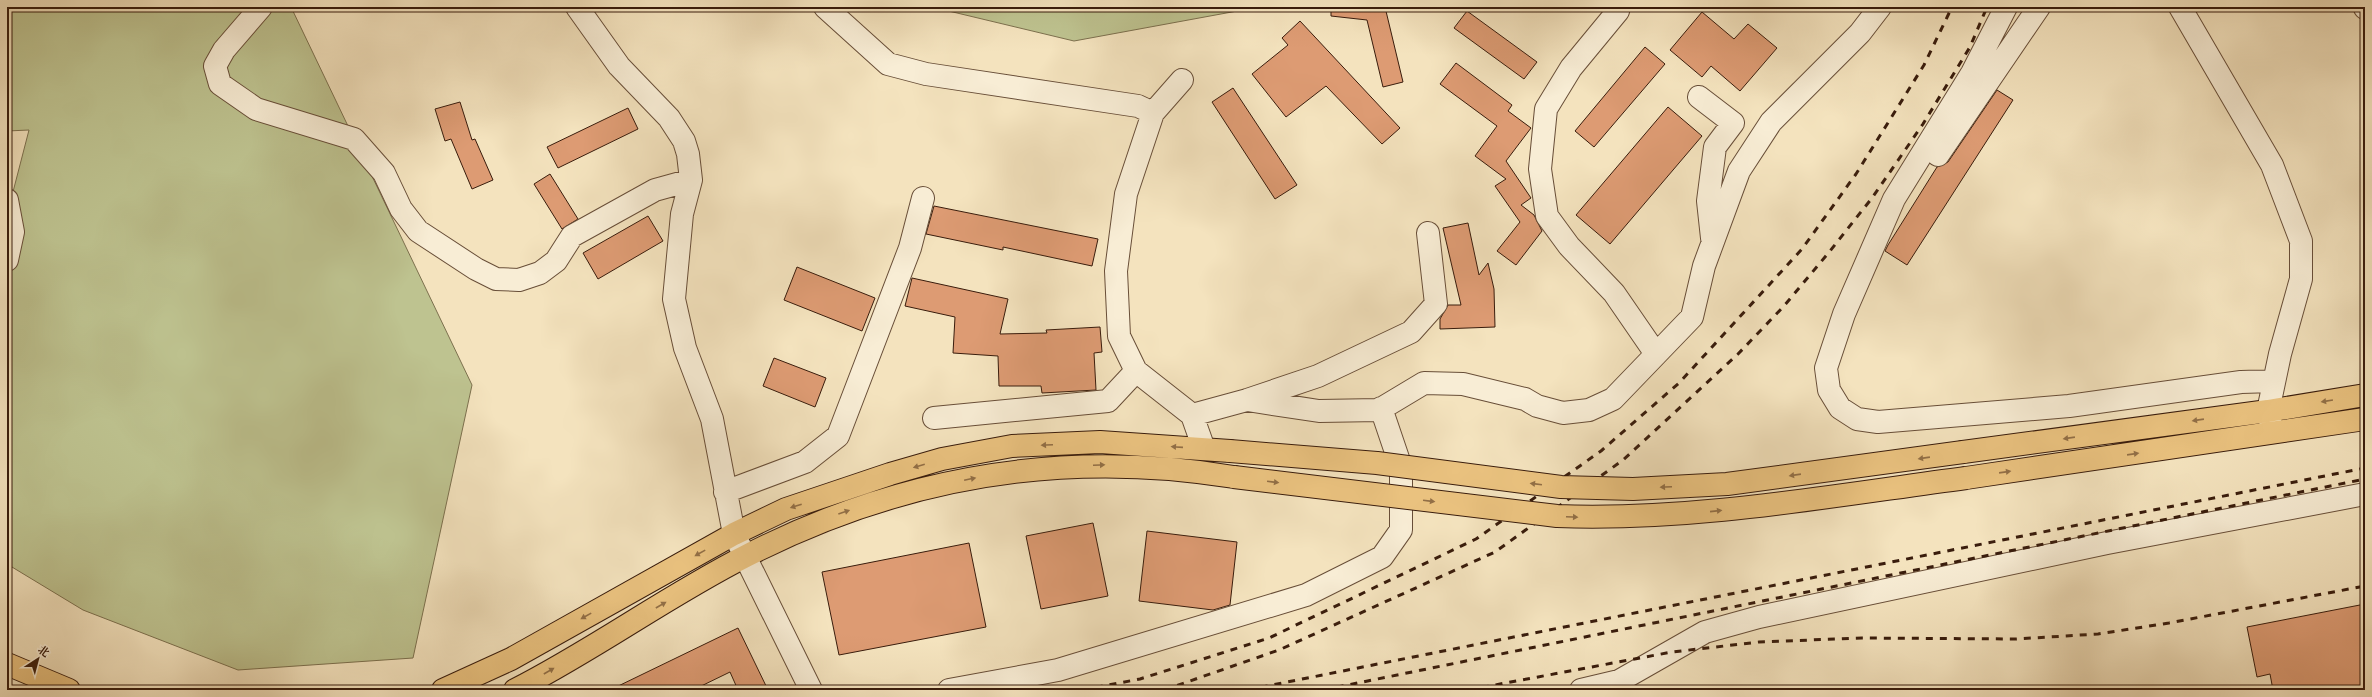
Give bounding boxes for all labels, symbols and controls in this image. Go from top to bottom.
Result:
one-way arrow [2320,398,2333,404]
one-way arrow [2192,417,2204,423]
one-way arrow [2063,435,2075,441]
one-way arrow [1041,441,1053,448]
one-way arrow [1171,443,1183,450]
one-way arrow [2127,451,2139,457]
one-way arrow [1918,455,1930,461]
one-way arrow [1093,462,1105,469]
one-way arrow [913,463,925,469]
one-way arrow [1999,469,2011,475]
one-way arrow [1789,472,1801,478]
one-way arrow [964,476,976,482]
one-way arrow [1267,479,1279,485]
one-way arrow [1530,481,1542,487]
one-way arrow [1659,484,1672,490]
one-way arrow [1423,498,1435,504]
one-way arrow [789,503,801,509]
one-way arrow [1710,508,1722,514]
one-way arrow [839,509,851,515]
one-way arrow [1566,514,1579,520]
one-way arrow [694,550,706,556]
one-way arrow [655,602,667,609]
one-way arrow [580,613,592,620]
north arrow [18,639,58,679]
text: 北 [35,642,52,661]
one-way arrow [543,667,555,674]

